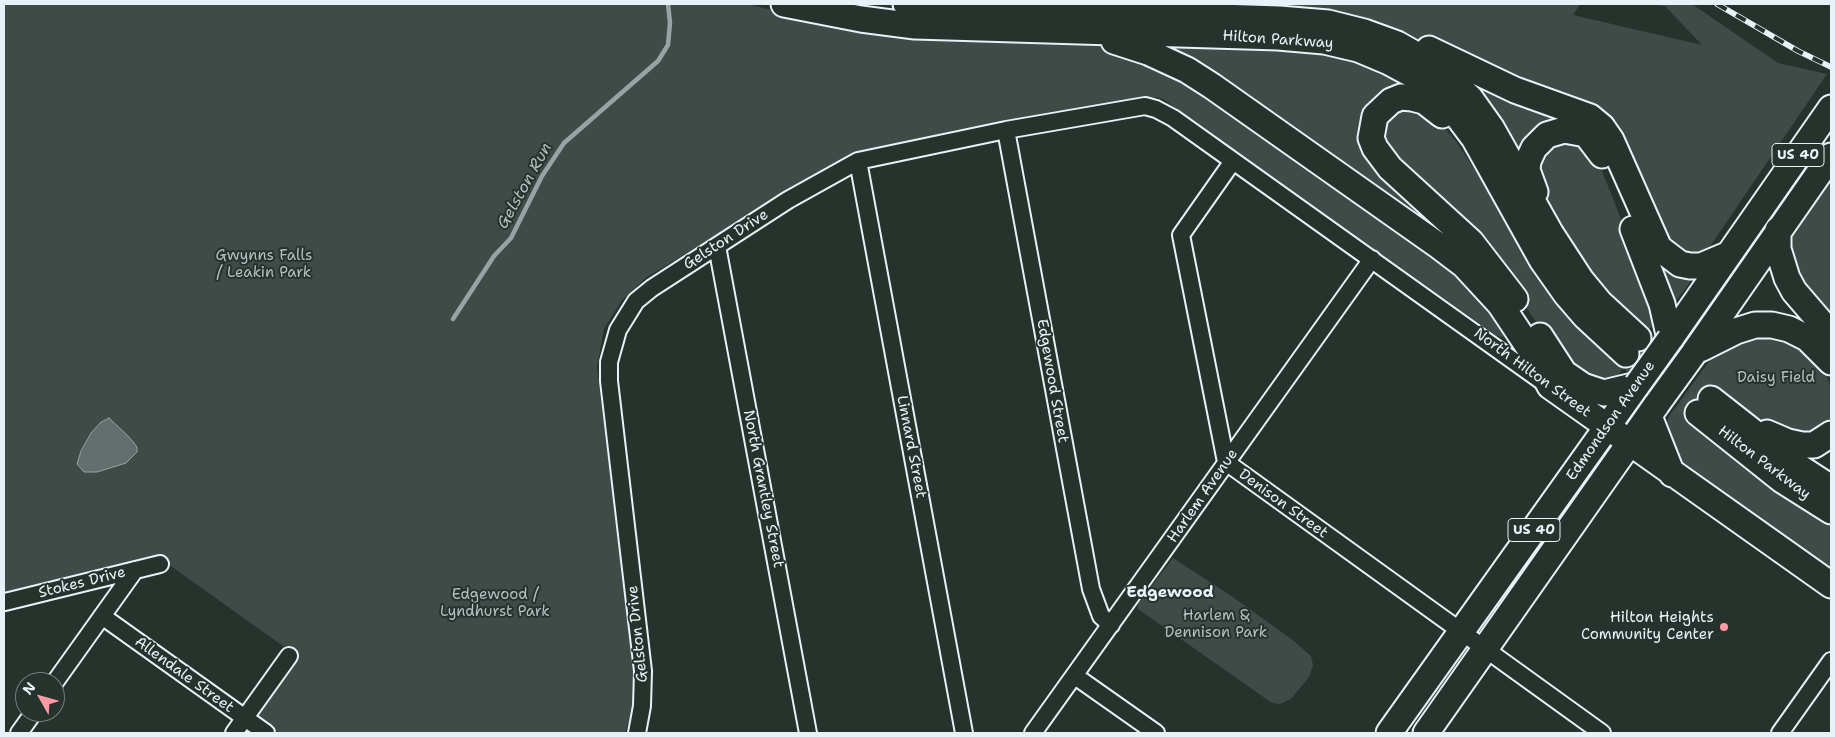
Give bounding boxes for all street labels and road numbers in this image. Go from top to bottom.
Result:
street label: Hilton Parkway [1222,27,1334,53]
road number: US 40 [1772,144,1824,166]
street label: Gelston Drive [680,206,772,274]
street label: Edgewood Street [1032,318,1072,444]
street label: North Hilton Street [1470,324,1594,422]
street label: Edmondson Avenue [1563,358,1659,484]
street label: Linnard Street [892,394,930,500]
street label: North Grantley Street [739,409,787,569]
street label: Hilton Parkway [1714,422,1814,504]
street label: Harlem Avenue [1164,446,1242,546]
street label: Denison Street [1235,466,1331,542]
road number: US 40 [1508,518,1560,542]
street label: Stokes Drive [37,564,127,602]
street label: Gelston Drive [624,585,652,683]
street label: Allendale Street [131,633,237,717]

